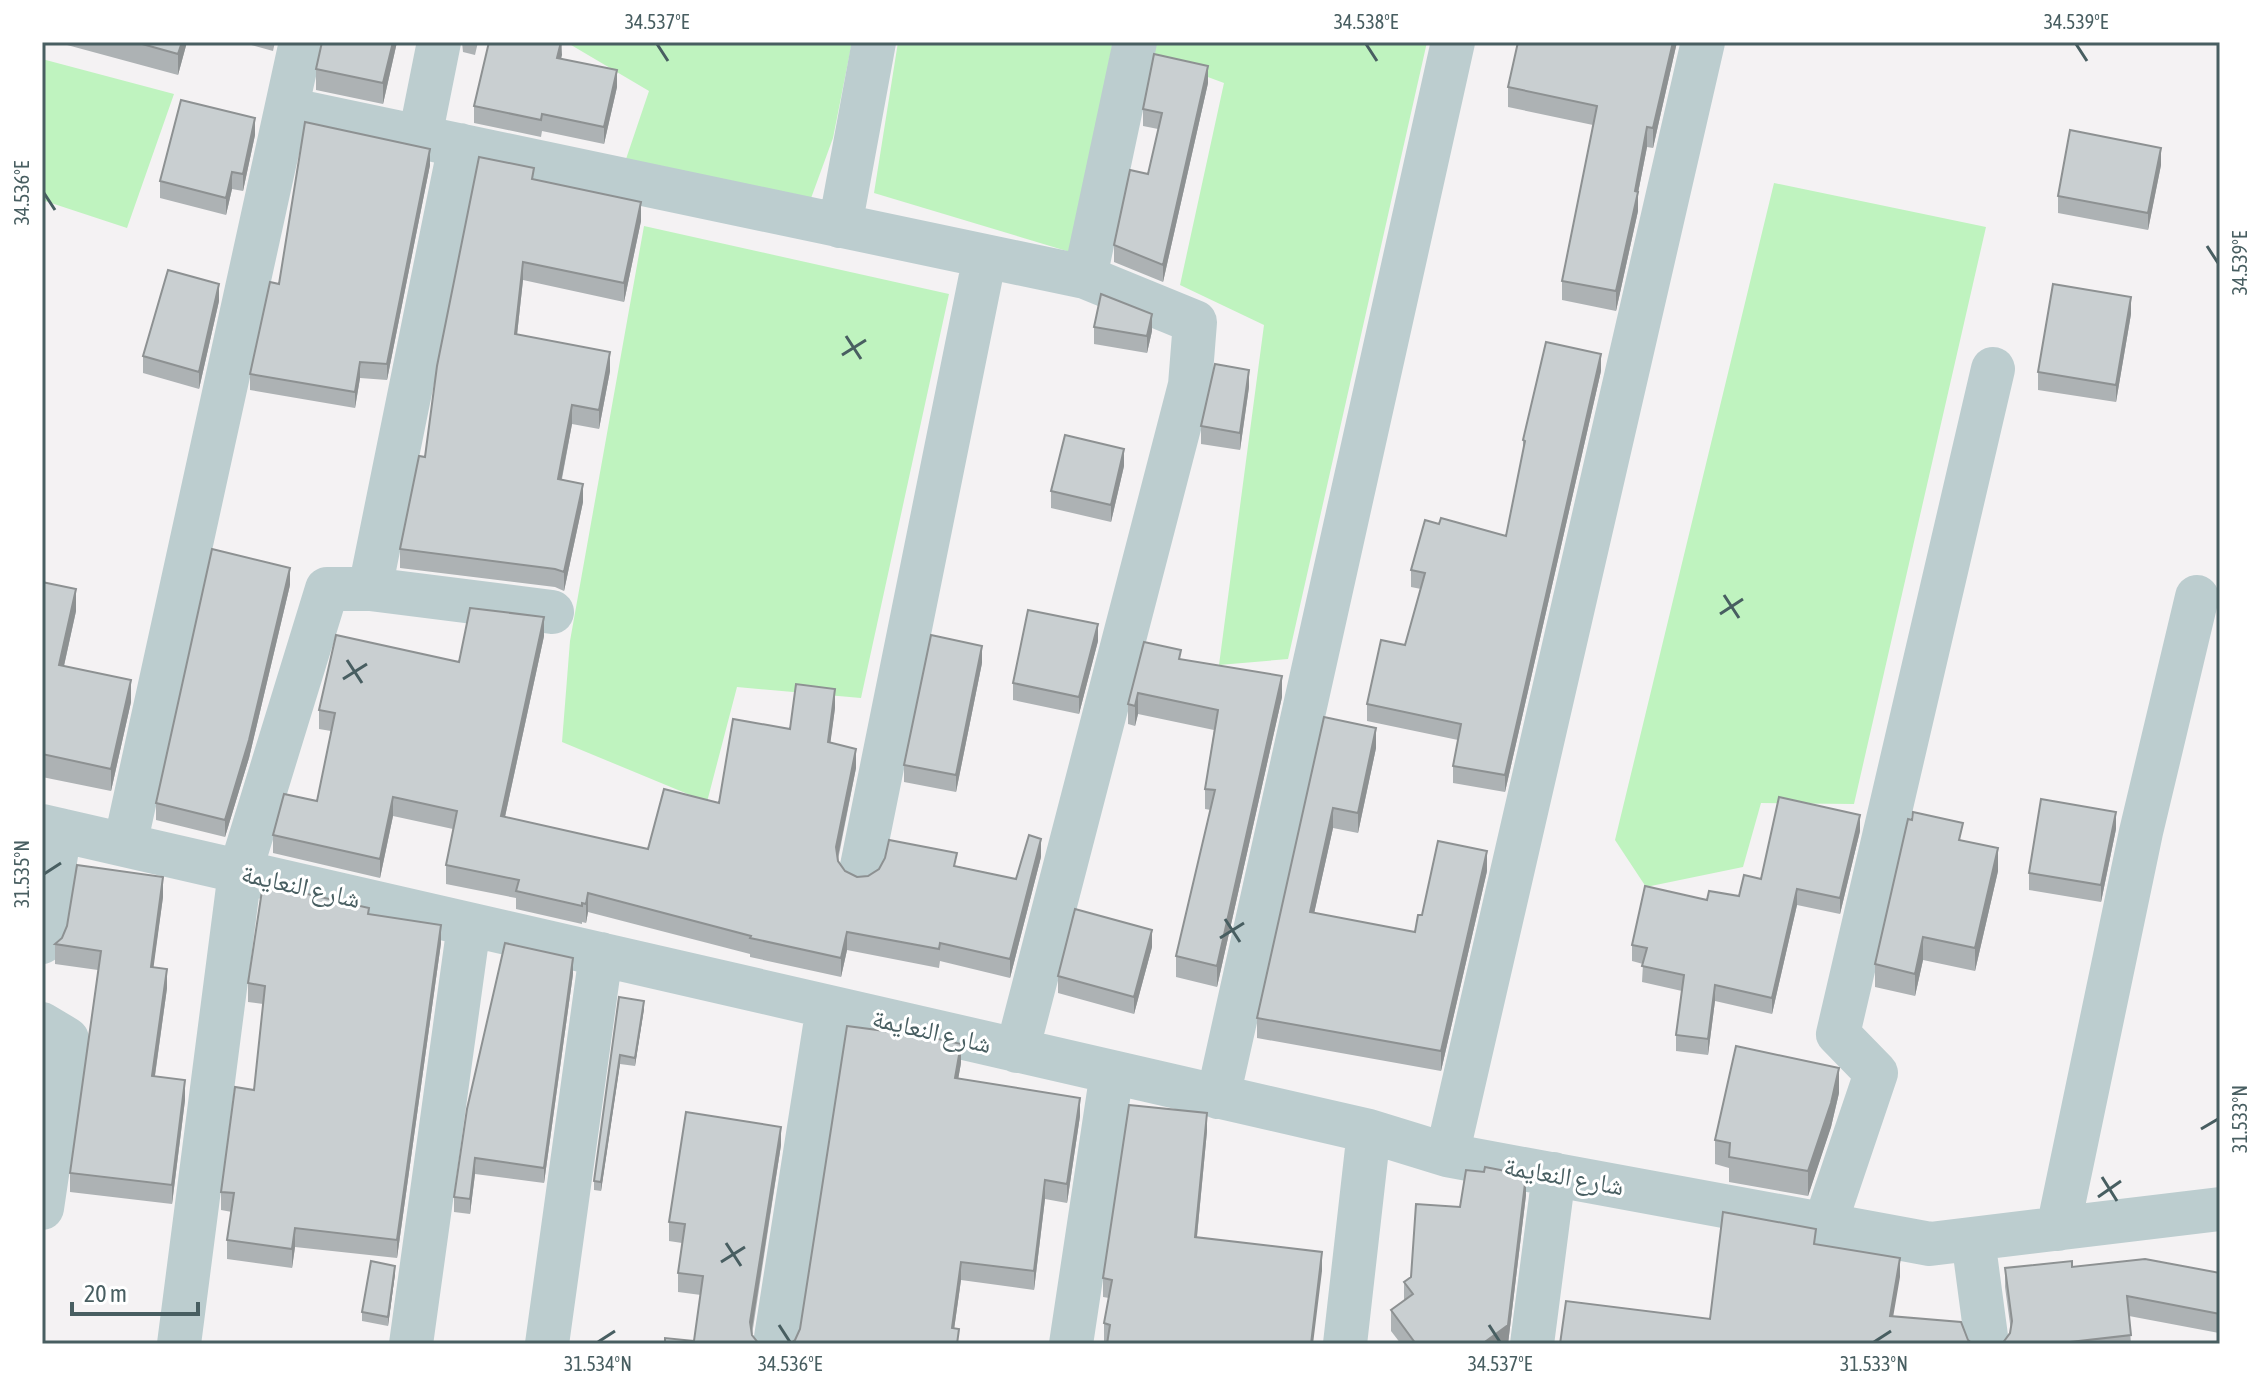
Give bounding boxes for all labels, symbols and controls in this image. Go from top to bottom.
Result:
text: 34.537°E [625,10,690,33]
text: 34.538°E [1334,10,1399,33]
text: 34.539°E [2044,10,2109,33]
text: 34.536°E [10,160,33,225]
text: 34.539°E [2228,230,2251,295]
text: 31.535°N [10,840,33,908]
street label: شارع النعايمة [238,858,363,915]
street label: شارع النعايمة [869,1003,994,1060]
text: 31.533°N [2228,1085,2251,1153]
street label: شارع النعايمة [1502,1151,1626,1202]
scale bar [72,1266,198,1316]
text: 20 m [84,1280,127,1307]
text: 31.534°N [564,1352,632,1375]
text: 34.536°E [758,1352,823,1375]
text: 34.537°E [1468,1352,1533,1375]
text: 31.533°N [1840,1352,1908,1375]

